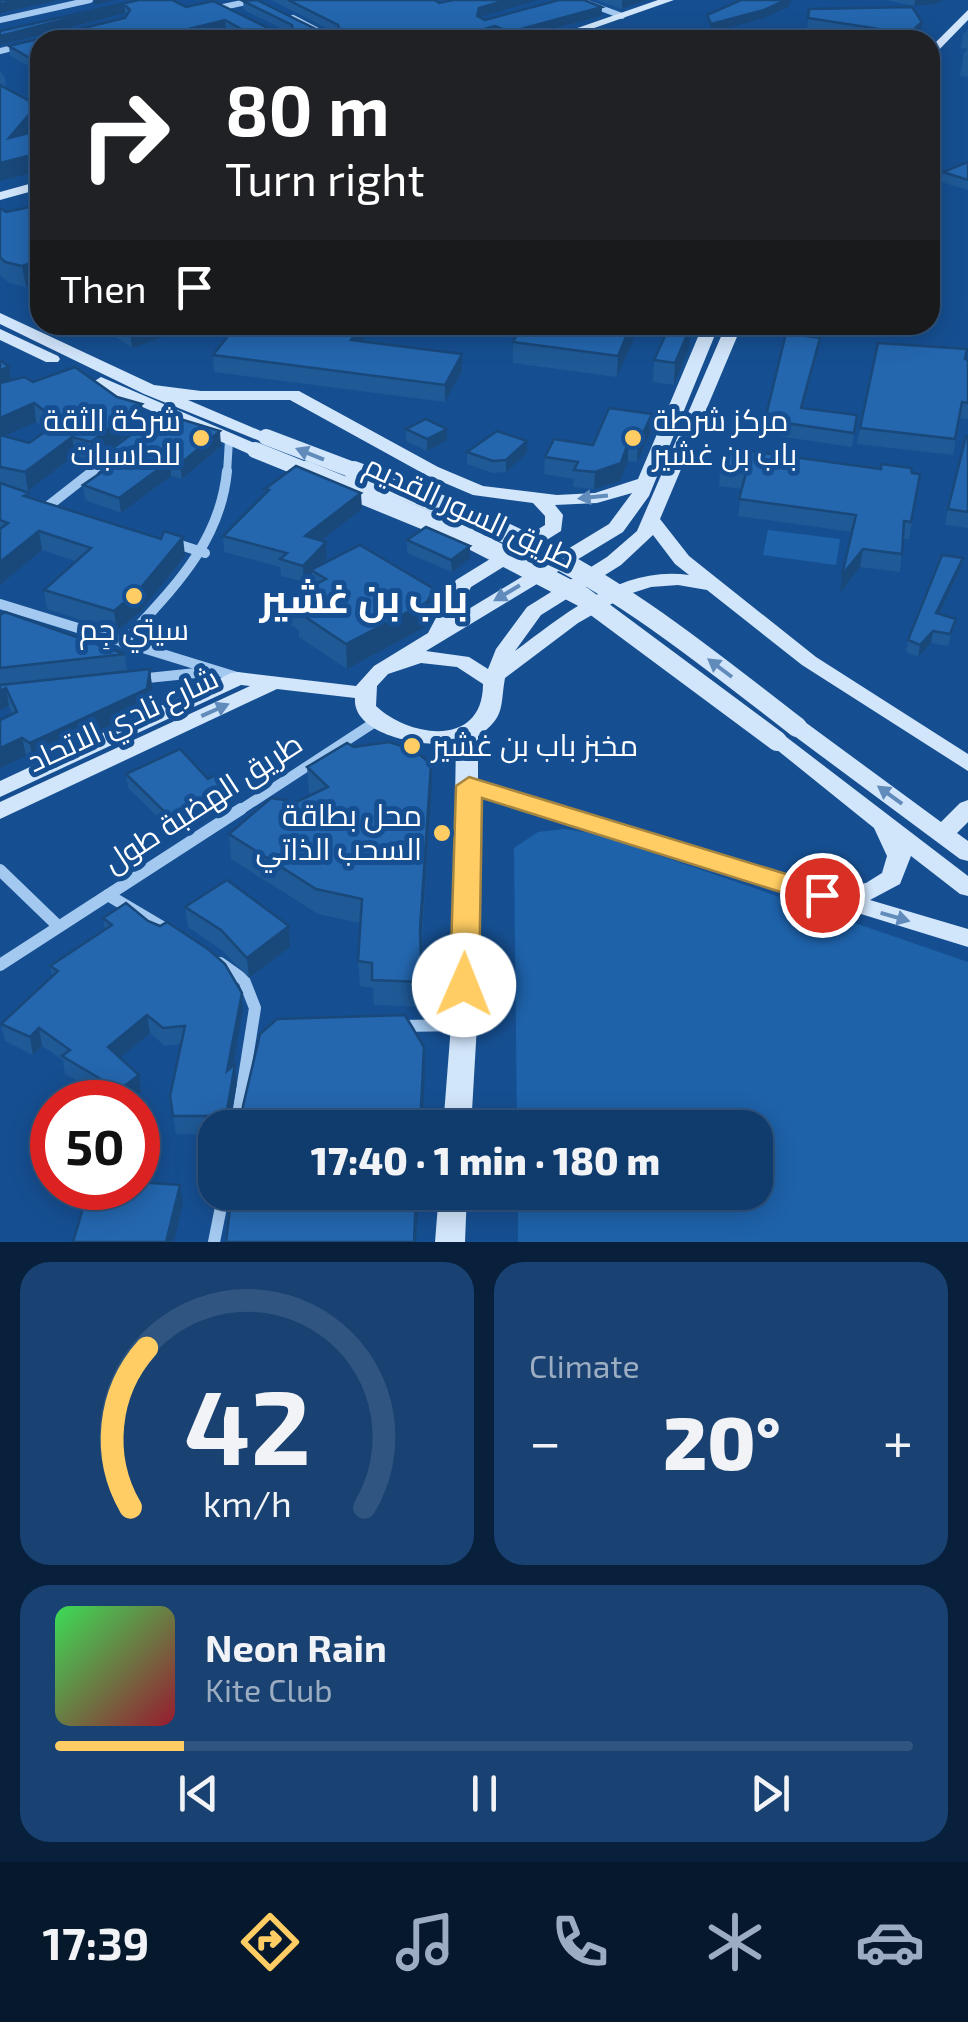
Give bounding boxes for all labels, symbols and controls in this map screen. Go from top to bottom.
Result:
text: 80 m [225,66,390,150]
icon: right [60,70,190,200]
text: Turn right [225,151,425,205]
icon: arrive [167,260,222,315]
text: Then [60,265,147,311]
place label: شركة الثقة للحاسبات [43,401,181,471]
place label: مركز شرطة باب بن غشير [651,401,797,473]
marker: شركة الثقة للحاسبات [190,427,212,449]
marker: مركز شرطة باب بن غشير [622,427,644,449]
one-way arrow [294,446,324,462]
street label: طريق السور القديم [358,446,582,578]
one-way arrow [577,489,608,505]
district label: باب بن غشير [259,573,468,623]
one-way arrow [493,584,521,601]
marker: سيتي جِم [123,585,145,607]
place label: سيتي جِم [79,610,189,653]
street label: شارع نادي الاتحاد [21,658,226,784]
one-way arrow [707,659,733,679]
one-way arrow [201,701,230,718]
street label: طريق الهضبة طول [96,724,309,881]
place label: مخبز باب بن غشير [430,726,638,764]
marker: مخبز باب بن غشير [401,735,423,757]
one-way arrow [877,785,903,805]
place label: محل بطاقة السحب الذاتي [256,796,422,873]
marker: محل بطاقة السحب الذاتي [431,822,453,844]
pin [780,853,865,938]
icon: arrive [795,868,850,923]
one-way arrow [880,910,911,925]
position arrow [412,933,516,1037]
speed limit sign: 50 [30,1080,160,1210]
text: 17:40 · 1 min · 180 m [311,1137,660,1183]
text: Climate [529,1346,640,1384]
text: 42 [184,1361,310,1486]
text: 20° [663,1395,781,1485]
text: − [529,1407,561,1473]
text: + [883,1407,913,1473]
text: km/h [203,1481,291,1524]
text: Neon Rain [205,1624,387,1670]
text: Kite Club [205,1670,333,1708]
icon: previous [171,1766,226,1821]
icon: pause [457,1766,512,1821]
icon: next [743,1766,798,1821]
icon: directions [235,1907,305,1977]
icon: music [390,1907,460,1977]
icon: phone [545,1907,615,1977]
icon: climate [700,1907,770,1977]
icon: car [855,1907,925,1977]
text: 17:39 [43,1915,149,1969]

